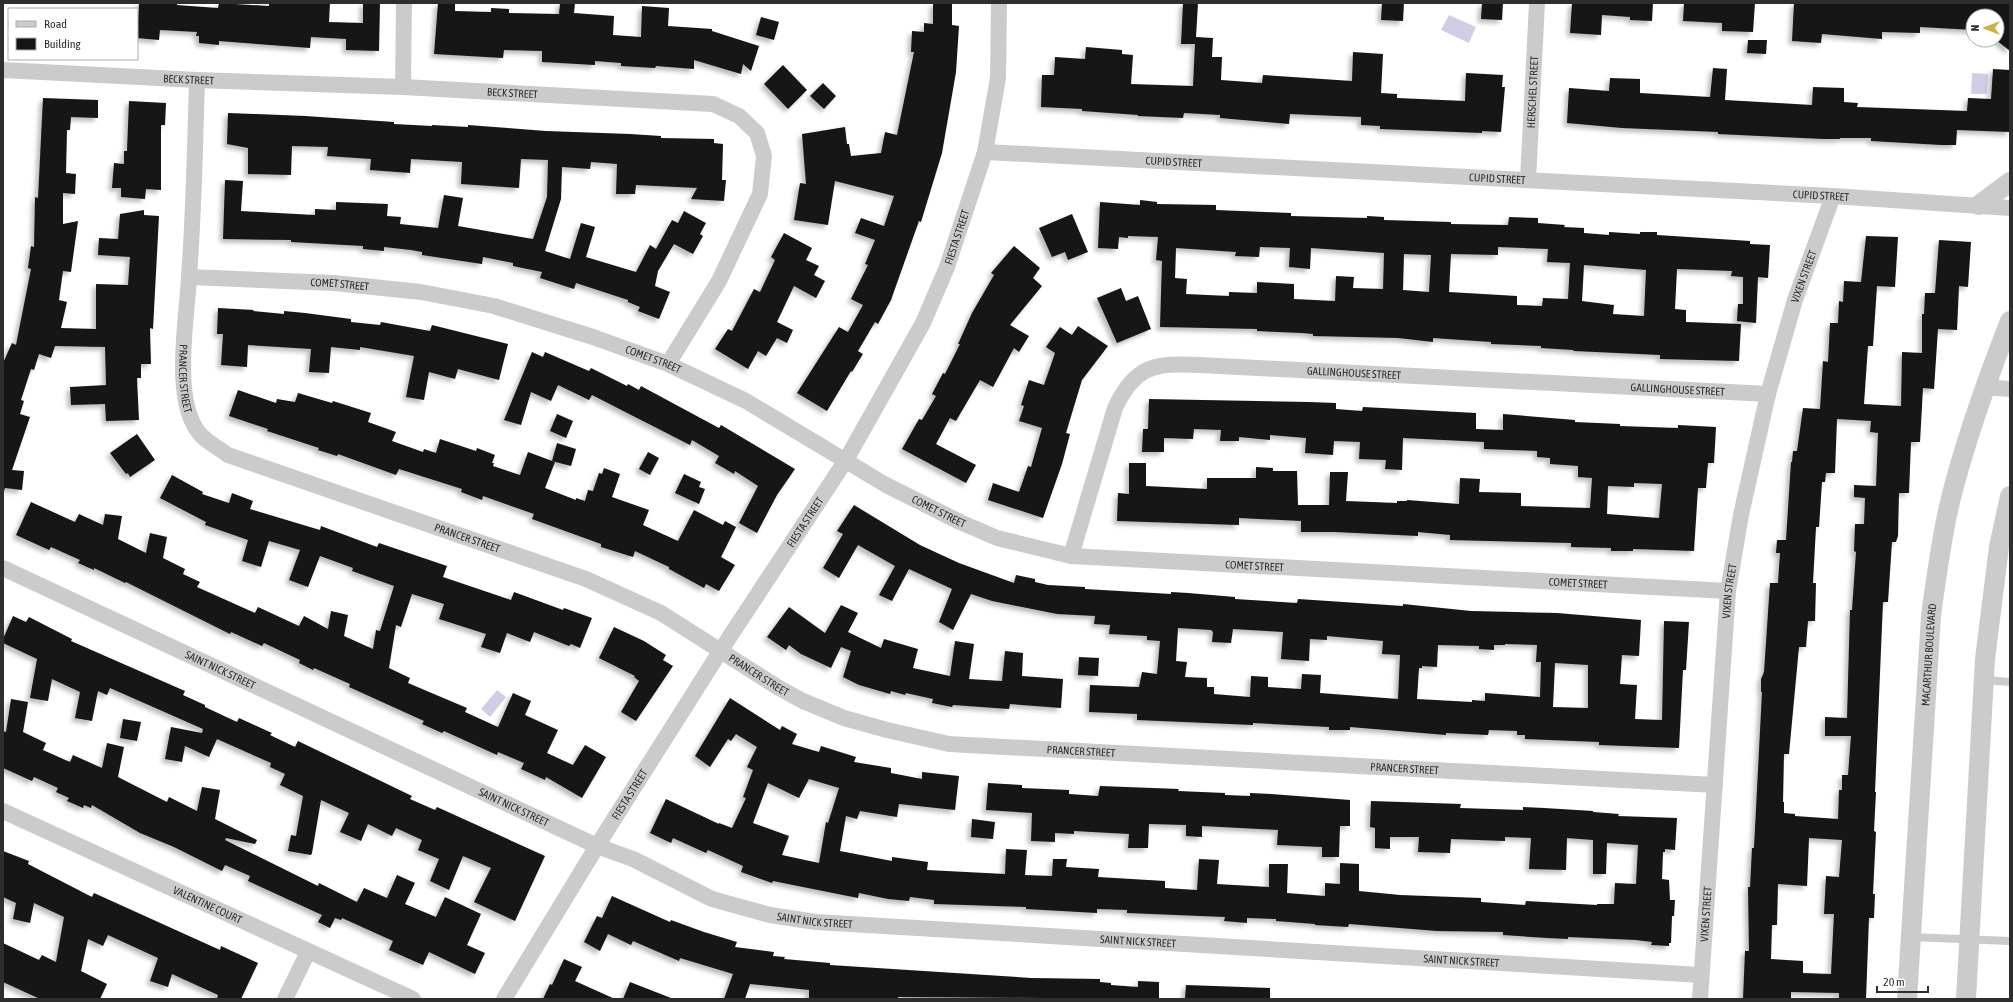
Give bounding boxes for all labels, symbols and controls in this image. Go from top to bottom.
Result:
legend [8,8,138,60]
north arrow [1965,8,2005,48]
text: Road [44,17,67,31]
text: N [1969,25,1981,31]
text: Building [44,37,82,51]
street label: HERSCHEL STREET [1525,56,1540,128]
street label: BECK STREET [163,72,215,87]
street label: BECK STREET [487,86,538,100]
street label: CUPID STREET [1145,154,1202,169]
street label: CUPID STREET [1469,171,1526,186]
street label: CUPID STREET [1792,188,1850,203]
street label: FIESTA STREET [942,208,972,266]
street label: VIXEN STREET [1789,248,1819,304]
street label: COMET STREET [310,276,370,293]
street label: COMET STREET [624,343,683,375]
street label: PRANCER STREET [177,344,195,414]
street label: GALLINGHOUSE STREET [1307,364,1402,381]
street label: GALLINGHOUSE STREET [1630,381,1725,398]
street label: COMET STREET [910,493,968,530]
street label: FIESTA STREET [784,495,826,549]
street label: PRANCER STREET [433,521,502,555]
street label: COMET STREET [1225,558,1284,573]
street label: VIXEN STREET [1720,563,1739,619]
street label: COMET STREET [1548,575,1608,591]
street label: MACARTHUR BOULEVARD [1919,603,1939,706]
street label: SAINT NICK STREET [183,648,257,691]
street label: PRANCER STREET [727,652,791,698]
street label: PRANCER STREET [1046,743,1116,759]
street label: PRANCER STREET [1370,761,1439,776]
street label: FIESTA STREET [609,767,650,822]
street label: SAINT NICK STREET [477,786,551,829]
street label: VALENTINE COURT [171,884,244,926]
street label: VIXEN STREET [1698,886,1714,942]
street label: SAINT NICK STREET [776,910,853,930]
street label: SAINT NICK STREET [1100,933,1177,950]
street label: SAINT NICK STREET [1423,952,1500,969]
scale bar [1877,968,1928,994]
text: 20 m [1883,975,1905,989]

